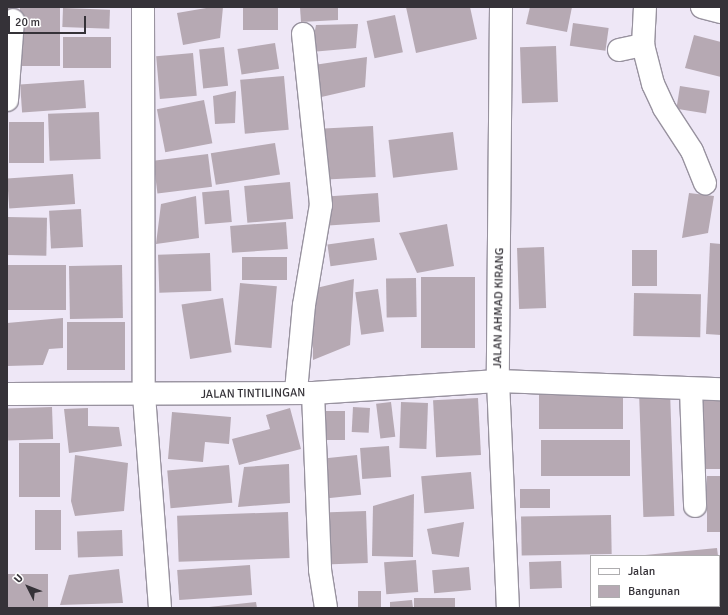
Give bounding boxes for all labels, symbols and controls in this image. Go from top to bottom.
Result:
scale bar [10,8,88,34]
text: 20 m [15,15,40,30]
street label: JALAN AHMAD KIRANG [491,248,507,368]
street label: JALAN TINTILINGAN [200,386,306,402]
legend [590,555,720,607]
text: Jalan [628,564,655,579]
north arrow [8,567,48,607]
text: U [11,572,26,586]
text: Bangunan [628,584,680,599]

